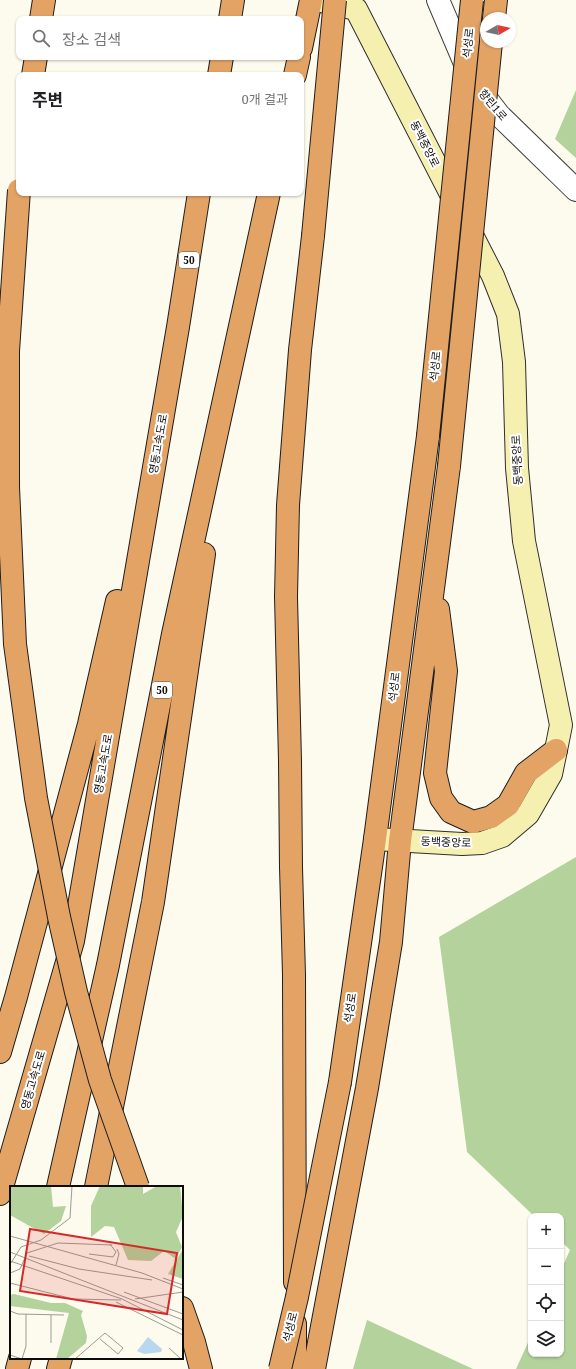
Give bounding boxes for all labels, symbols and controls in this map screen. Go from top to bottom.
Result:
north arrow [480,12,516,48]
search box [16,16,304,60]
icon: search [30,27,52,49]
street label: 석성로 [458,27,477,59]
text: 장소 검색 [62,29,121,49]
street label: 향린1로 [476,86,511,123]
text: 주변 [32,88,63,111]
text: 0개 결과 [241,90,288,108]
street label: 동백중앙로 [407,118,444,170]
road number: 50 [179,252,199,268]
street label: 석성로 [425,350,444,382]
street label: 영동고속도로 [145,413,170,475]
street label: 동백중앙로 [508,434,525,486]
street label: 석성로 [384,671,403,703]
road number: 50 [152,682,172,698]
street label: 영동고속도로 [90,733,115,795]
street label: 동백중앙로 [420,833,472,850]
street label: 석성로 [340,992,359,1024]
street label: 영동고속도로 [17,1049,48,1111]
inset map [10,1186,183,1359]
map controls [528,1213,564,1357]
button: + [528,1213,564,1249]
button: − [528,1249,564,1285]
button: locate [528,1285,564,1321]
street label: 석성로 [279,1310,300,1343]
button: layers [528,1321,564,1357]

